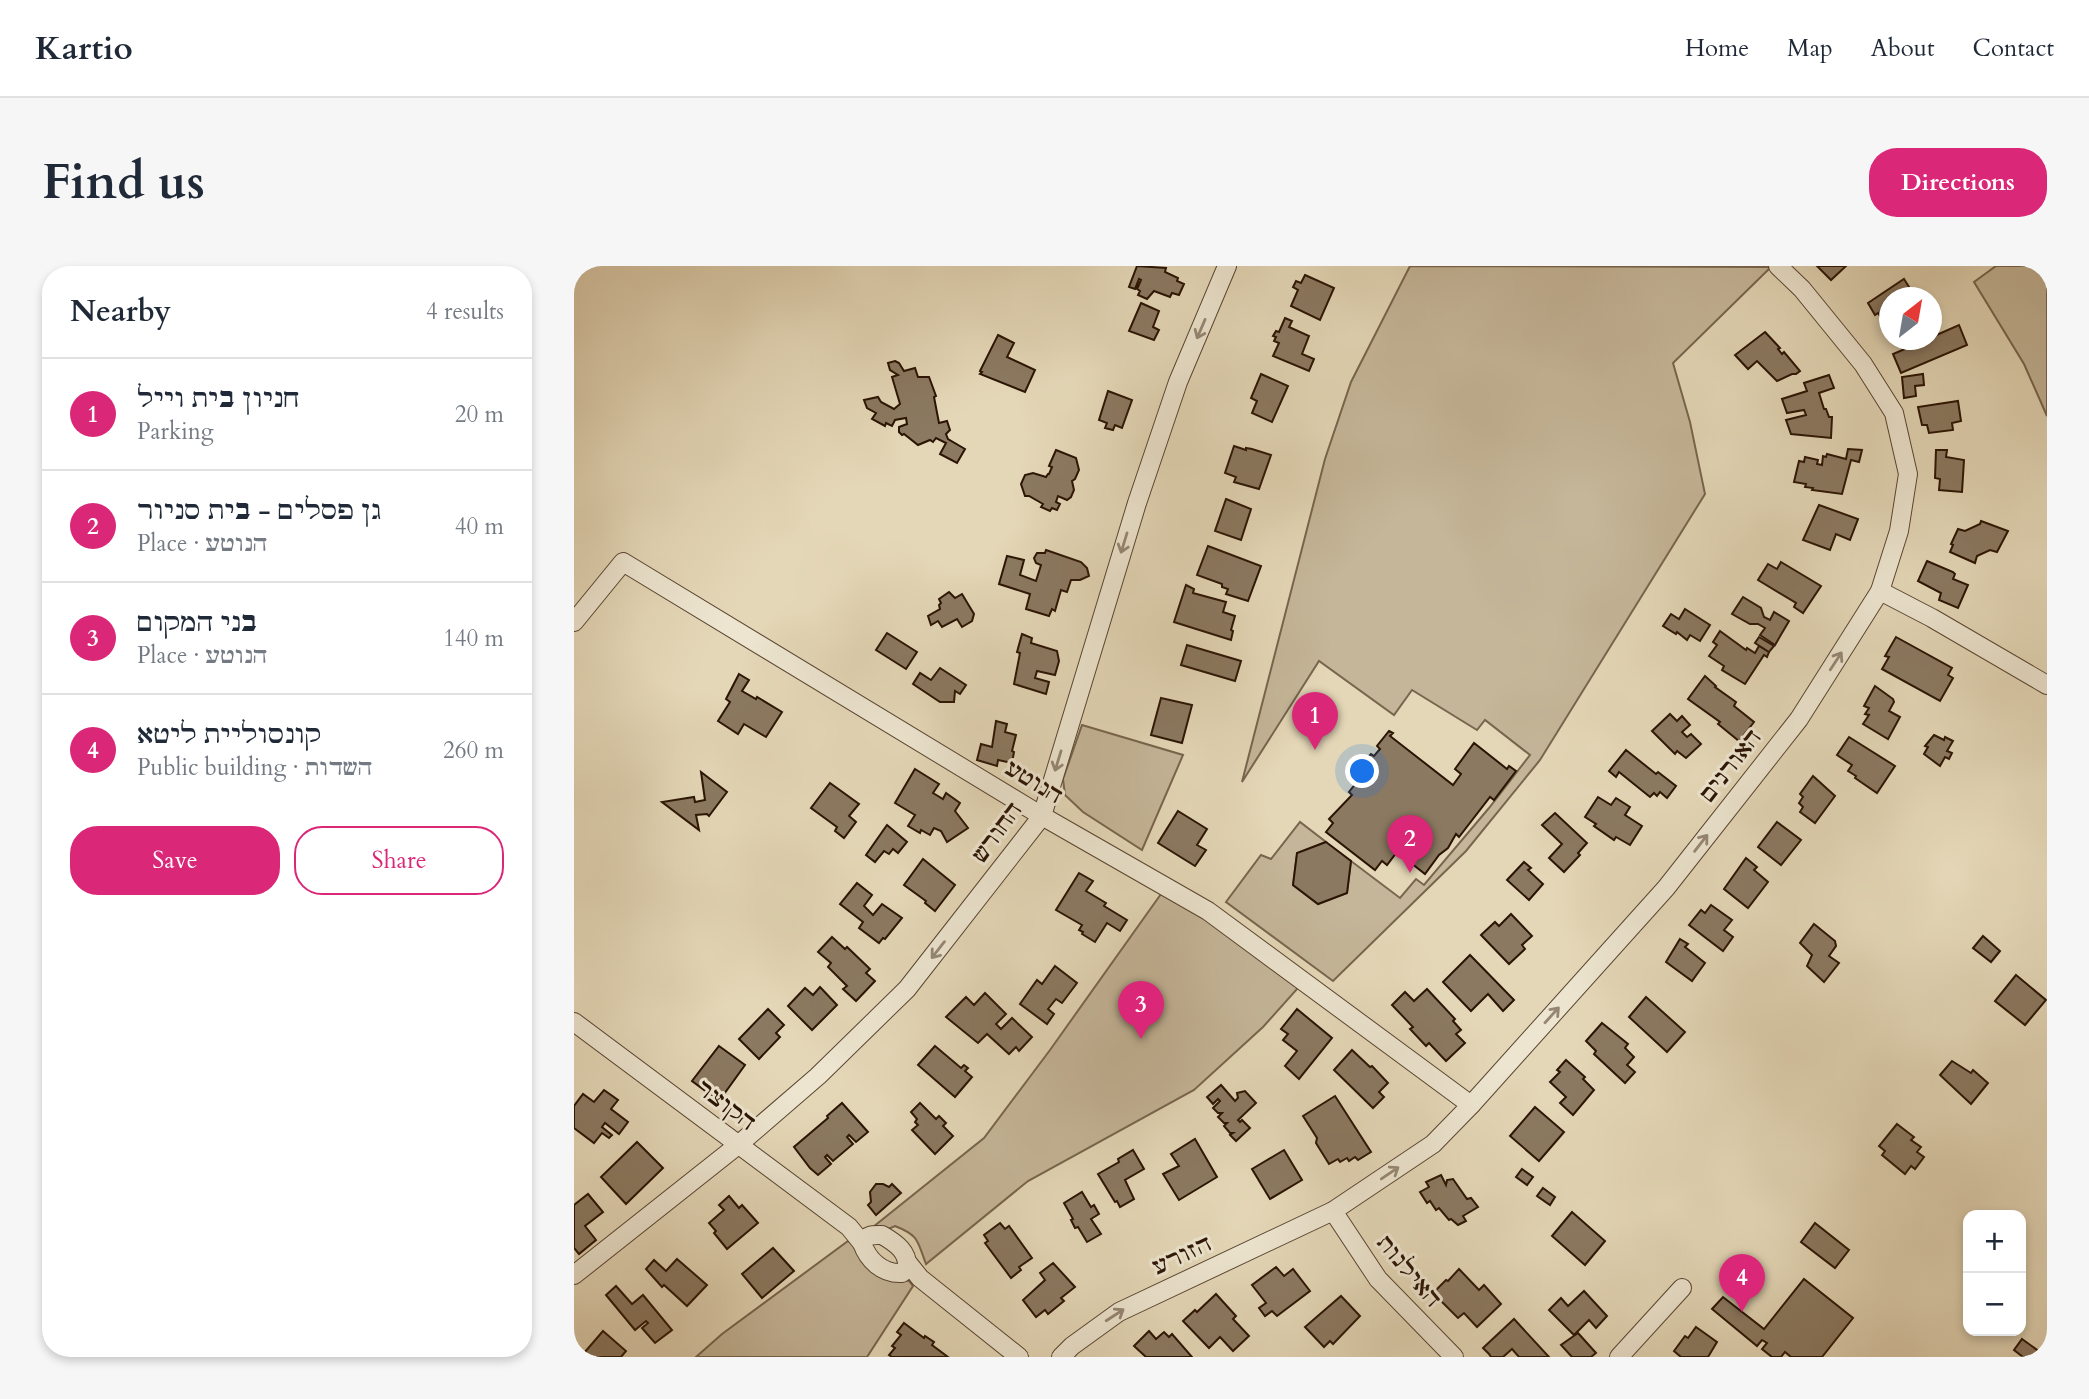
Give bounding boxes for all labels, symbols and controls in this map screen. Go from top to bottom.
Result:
text: Kartio [35,26,133,71]
text: Home [1685,32,1749,65]
text: Map [1787,32,1833,65]
text: About [1871,32,1935,65]
text: Contact [1973,32,2054,65]
button: Directions [1869,148,2047,217]
text: Find us [42,149,205,216]
north arrow [1879,287,1942,350]
text: Nearby [70,291,171,332]
text: 4 results [426,296,504,327]
one-way arrow [1193,318,1206,339]
text: חניון בית וייל [137,381,300,416]
text: 1 [87,399,99,430]
text: 20 m [455,399,504,430]
text: Parking [137,416,214,447]
text: גן פסלים - בית סניור [137,493,382,528]
text: 2 [87,511,99,542]
text: 40 m [455,511,504,542]
text: Place · הנוטע [137,528,267,559]
one-way arrow [1117,532,1130,554]
text: בני המקום [137,605,258,640]
text: 3 [87,623,99,654]
text: 140 m [443,623,504,654]
text: Place · הנוטע [137,640,267,671]
one-way arrow [1829,651,1843,671]
pin: 1 [1292,692,1338,750]
text: קונסוליית ליטא [137,717,321,752]
street label: האורנים [1691,723,1769,809]
text: 4 [87,735,99,766]
text: 260 m [443,735,504,766]
one-way arrow [1051,749,1064,771]
text: Public building · השדות [137,752,372,783]
street label: הנוטע [1000,753,1068,811]
your location [1345,754,1379,788]
street label: החורש [965,796,1029,868]
pin: 2 [1387,815,1433,873]
button: Save [70,826,280,895]
button: Share [294,826,504,895]
one-way arrow [1694,835,1709,853]
one-way arrow [930,940,945,959]
pin: 3 [1118,981,1164,1039]
one-way arrow [1544,1006,1560,1024]
street label: הקוצר [690,1072,762,1138]
one-way arrow [1380,1166,1399,1180]
map controls [1963,1210,2026,1336]
button: + [1963,1210,2026,1273]
street label: הזורע [1147,1228,1217,1282]
street label: האילנות [1370,1228,1448,1314]
pin: 4 [1719,1254,1765,1312]
button: − [1963,1273,2026,1336]
one-way arrow [1105,1308,1124,1322]

